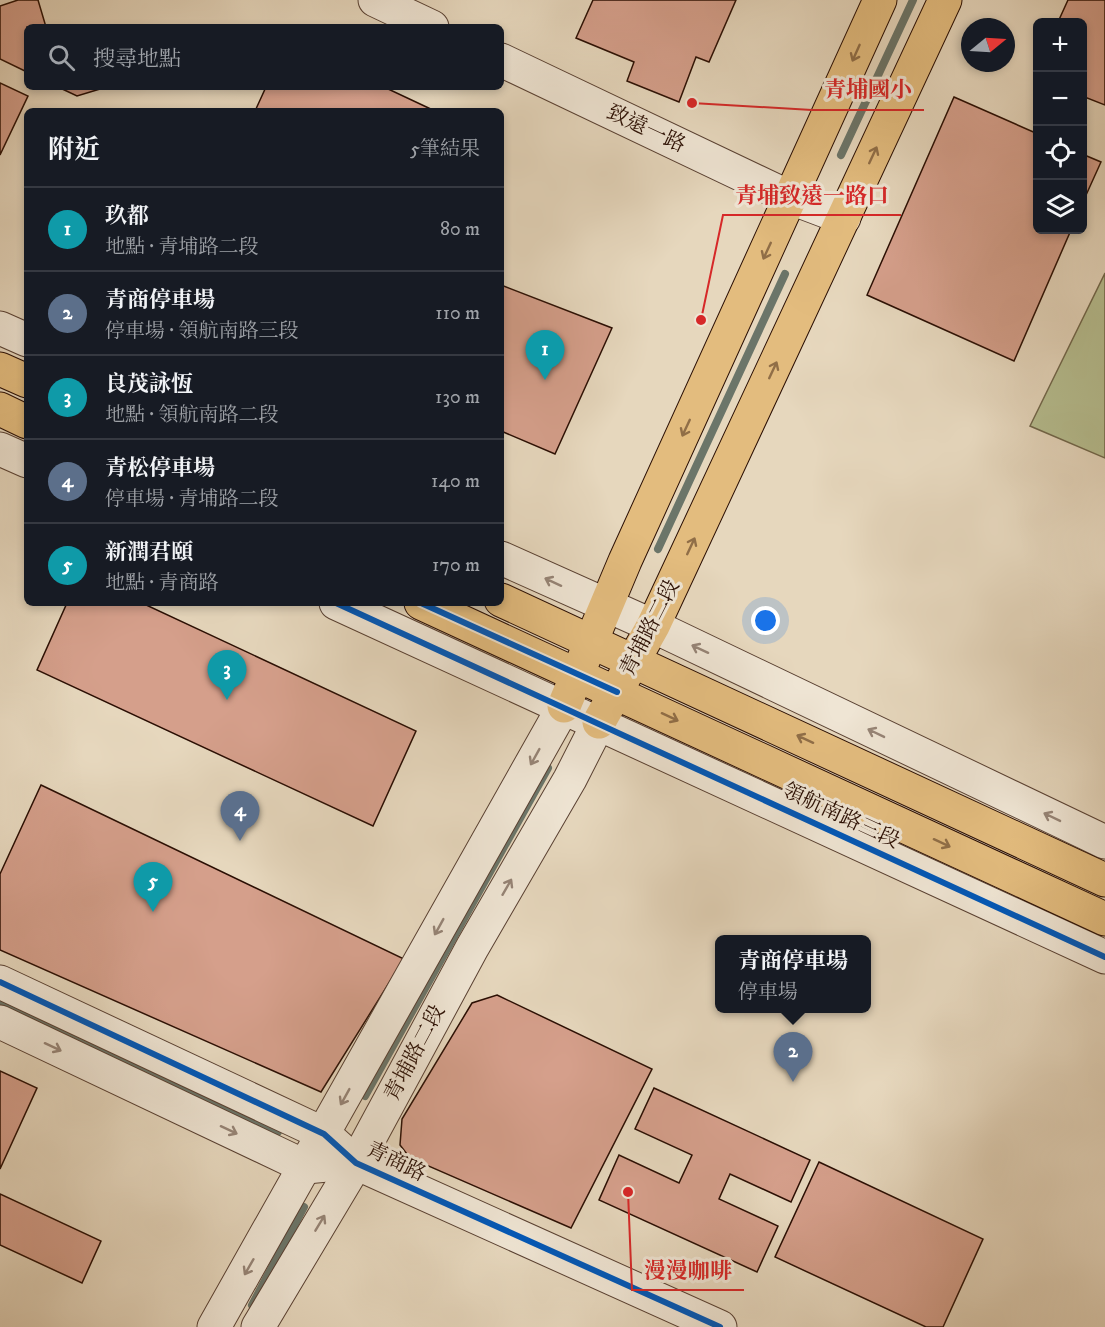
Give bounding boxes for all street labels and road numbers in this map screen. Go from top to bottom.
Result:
street label: 致遠一路 [602,99,690,159]
street label: 青埔路二段 [615,575,685,681]
street label: 領航南路三段 [778,778,904,854]
street label: 青埔路二段 [379,1001,451,1105]
street label: 青商路 [362,1137,430,1187]

